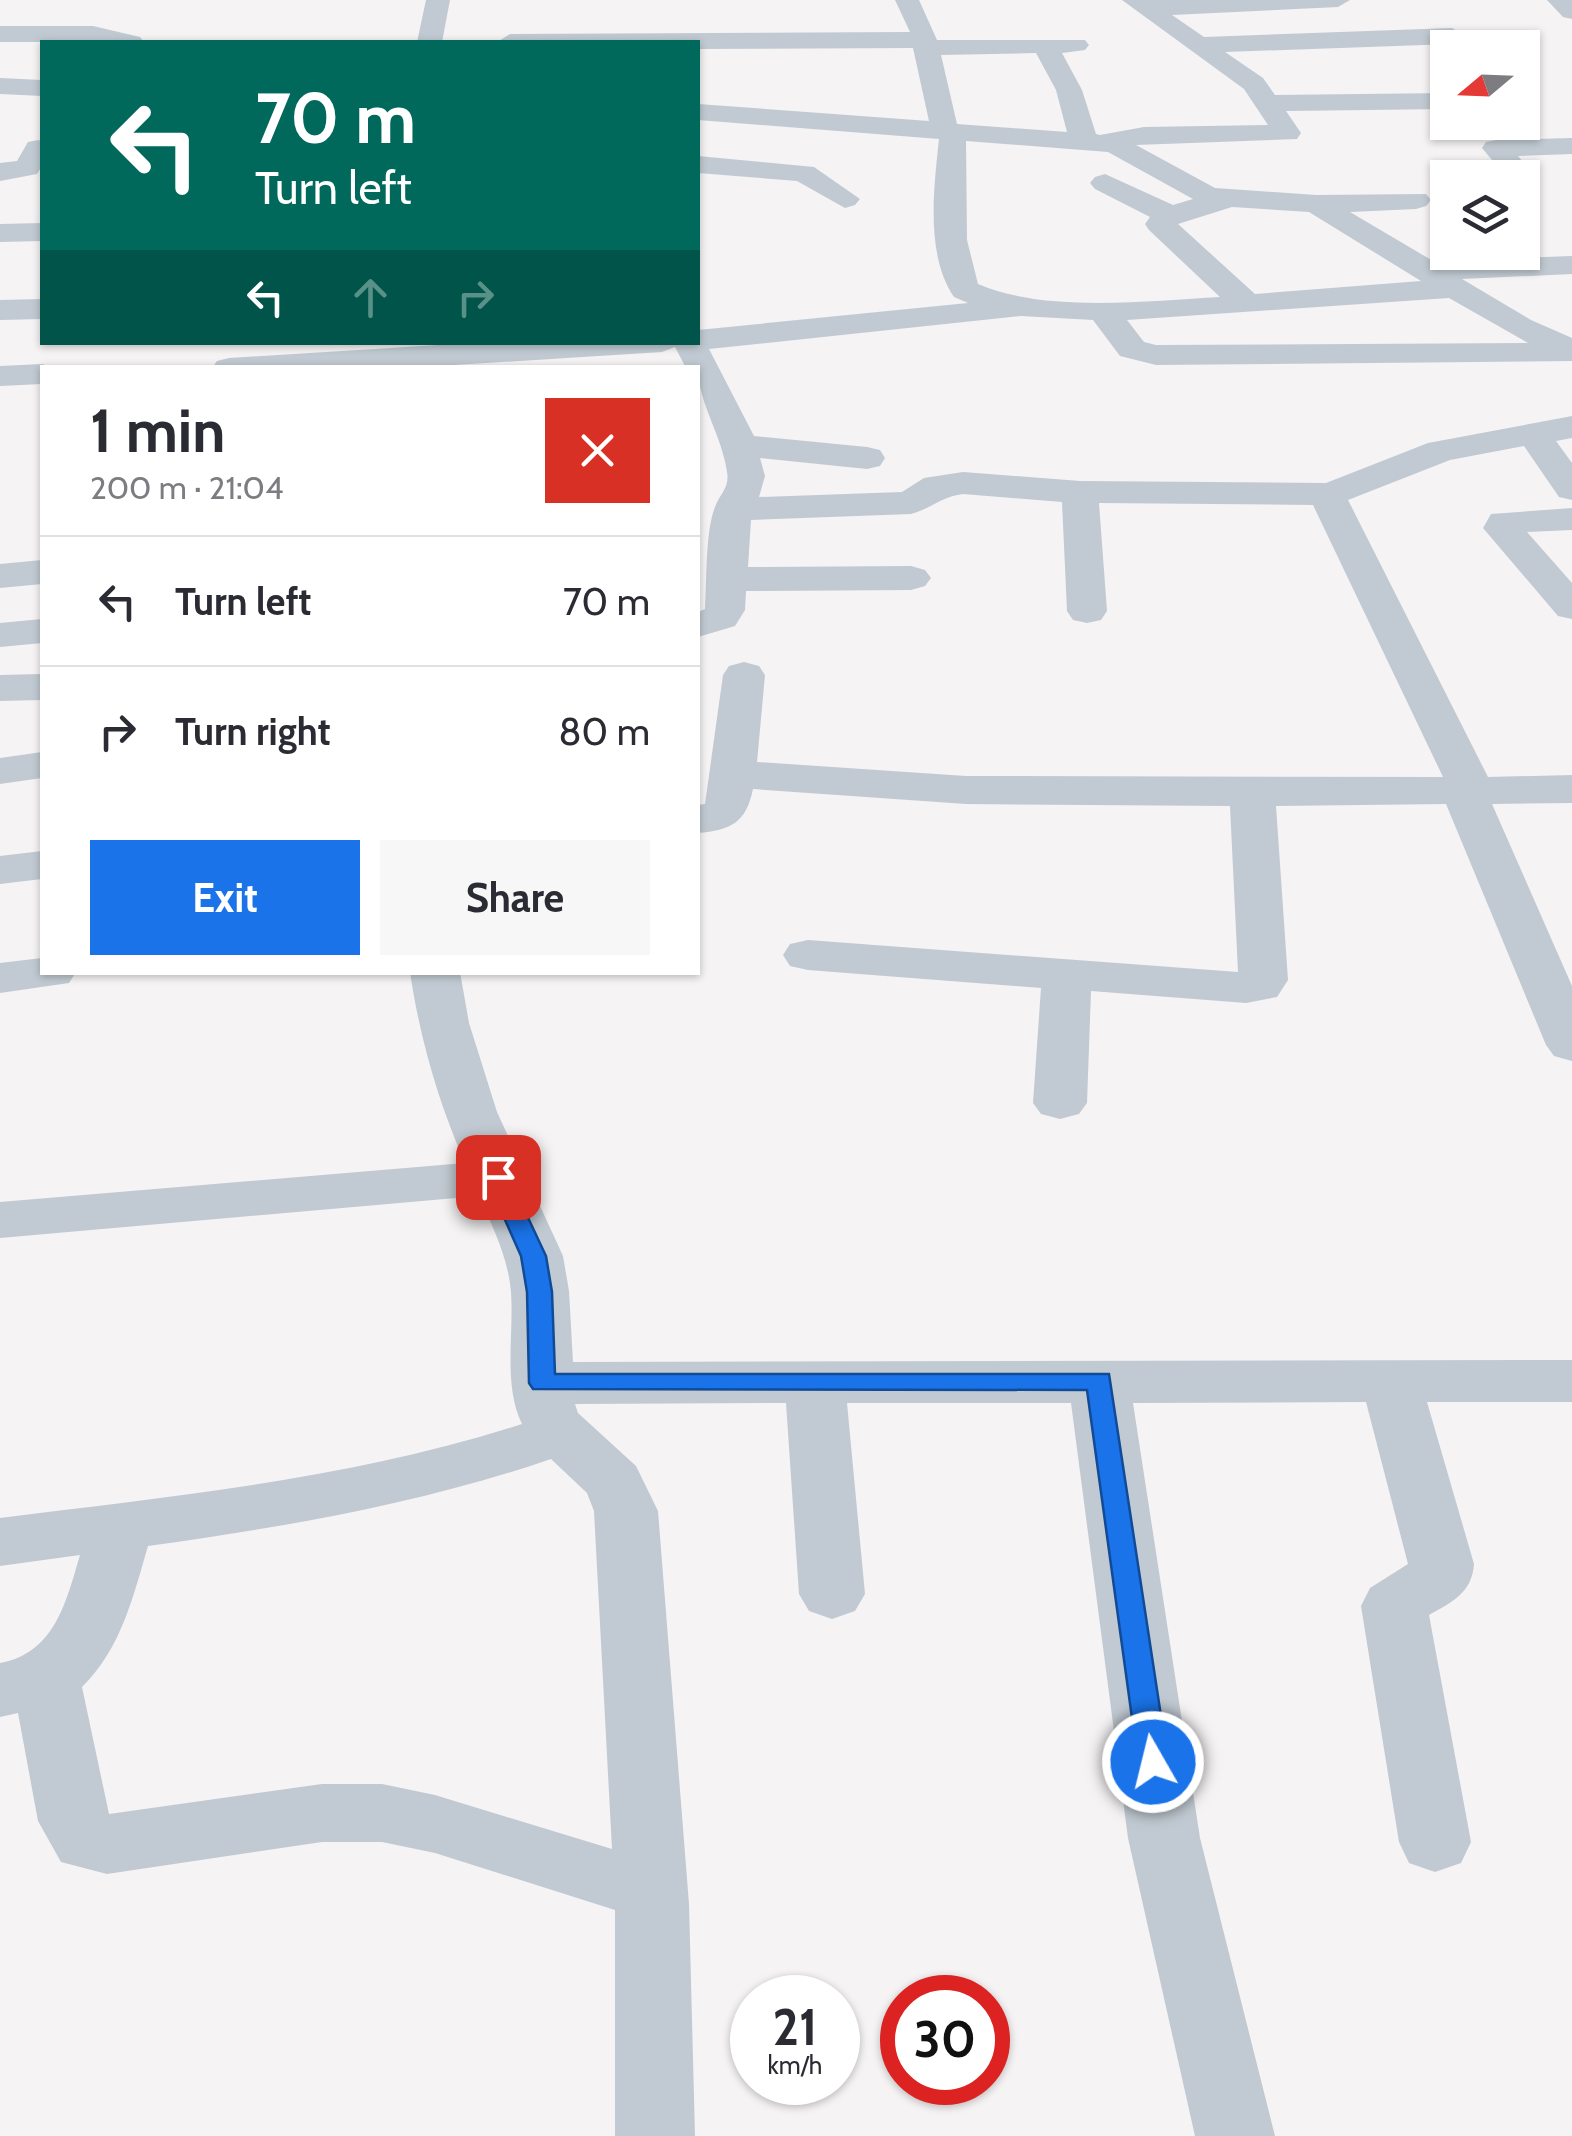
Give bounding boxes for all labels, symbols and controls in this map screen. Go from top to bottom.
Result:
north arrow [1430,30,1540,140]
map controls [1430,30,1540,270]
text: 70 m [255,75,416,161]
icon: left [90,80,220,210]
button: layers [1430,160,1540,270]
text: Turn left [255,161,412,215]
icon: left [238,270,293,325]
icon: ahead [343,270,398,325]
icon: right [448,270,503,325]
text: 1 min [90,394,225,467]
button: close [545,398,650,503]
text: 200 m · 21:04 [90,468,283,507]
icon: left [90,574,145,629]
text: Turn left [175,578,311,625]
text: 70 m [563,578,650,625]
icon: right [90,704,145,759]
text: Turn right [175,708,331,755]
text: 80 m [559,708,650,755]
button: Exit [90,840,360,955]
button: Share [380,840,650,955]
pin [456,1135,541,1220]
icon: arrive [471,1150,526,1205]
position arrow [1101,1710,1205,1814]
speed limit sign: 30 [880,1975,1010,2105]
text: 21 [773,1997,817,2058]
text: km/h [768,2050,822,2080]

